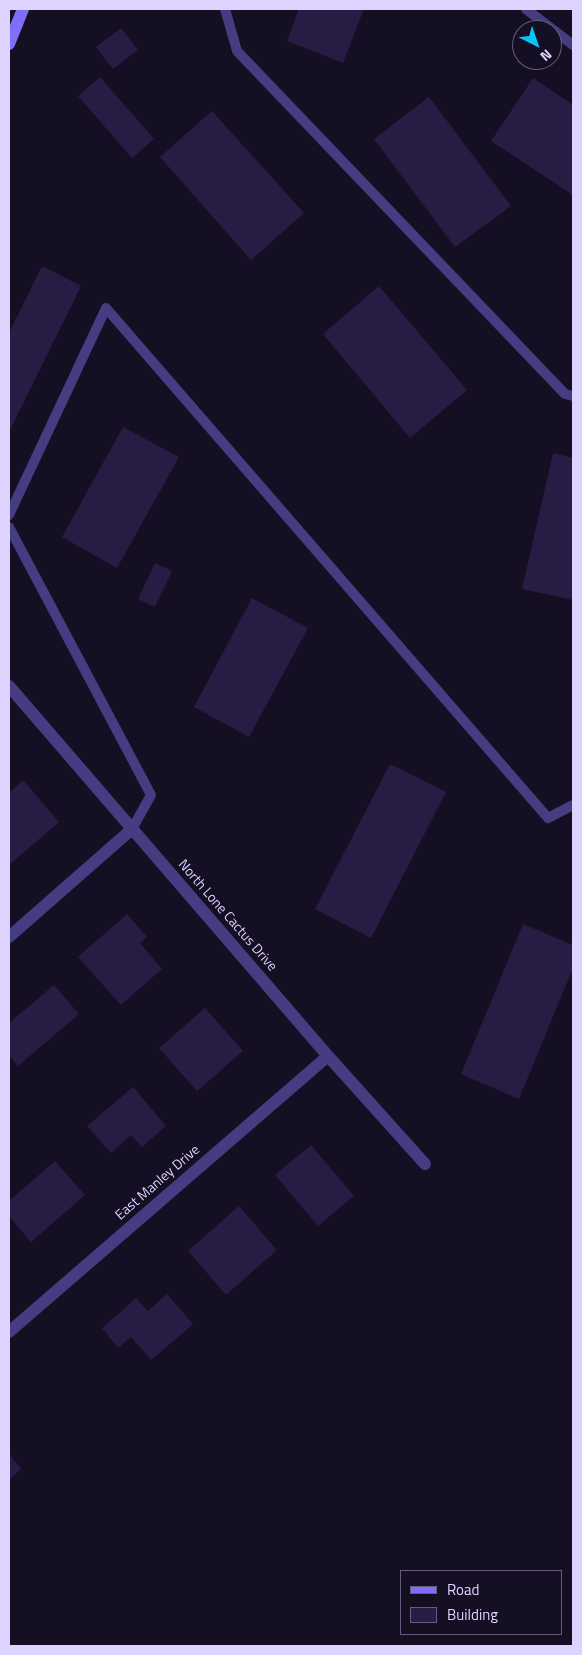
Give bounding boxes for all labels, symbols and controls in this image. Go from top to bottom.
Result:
north arrow [512,20,562,70]
text: N [536,45,557,67]
street label: North Lone Cactus Drive [174,857,280,975]
street label: East Manley Drive [112,1142,204,1224]
legend [400,1570,562,1635]
text: Road [447,1578,479,1601]
text: Building [447,1603,498,1626]

